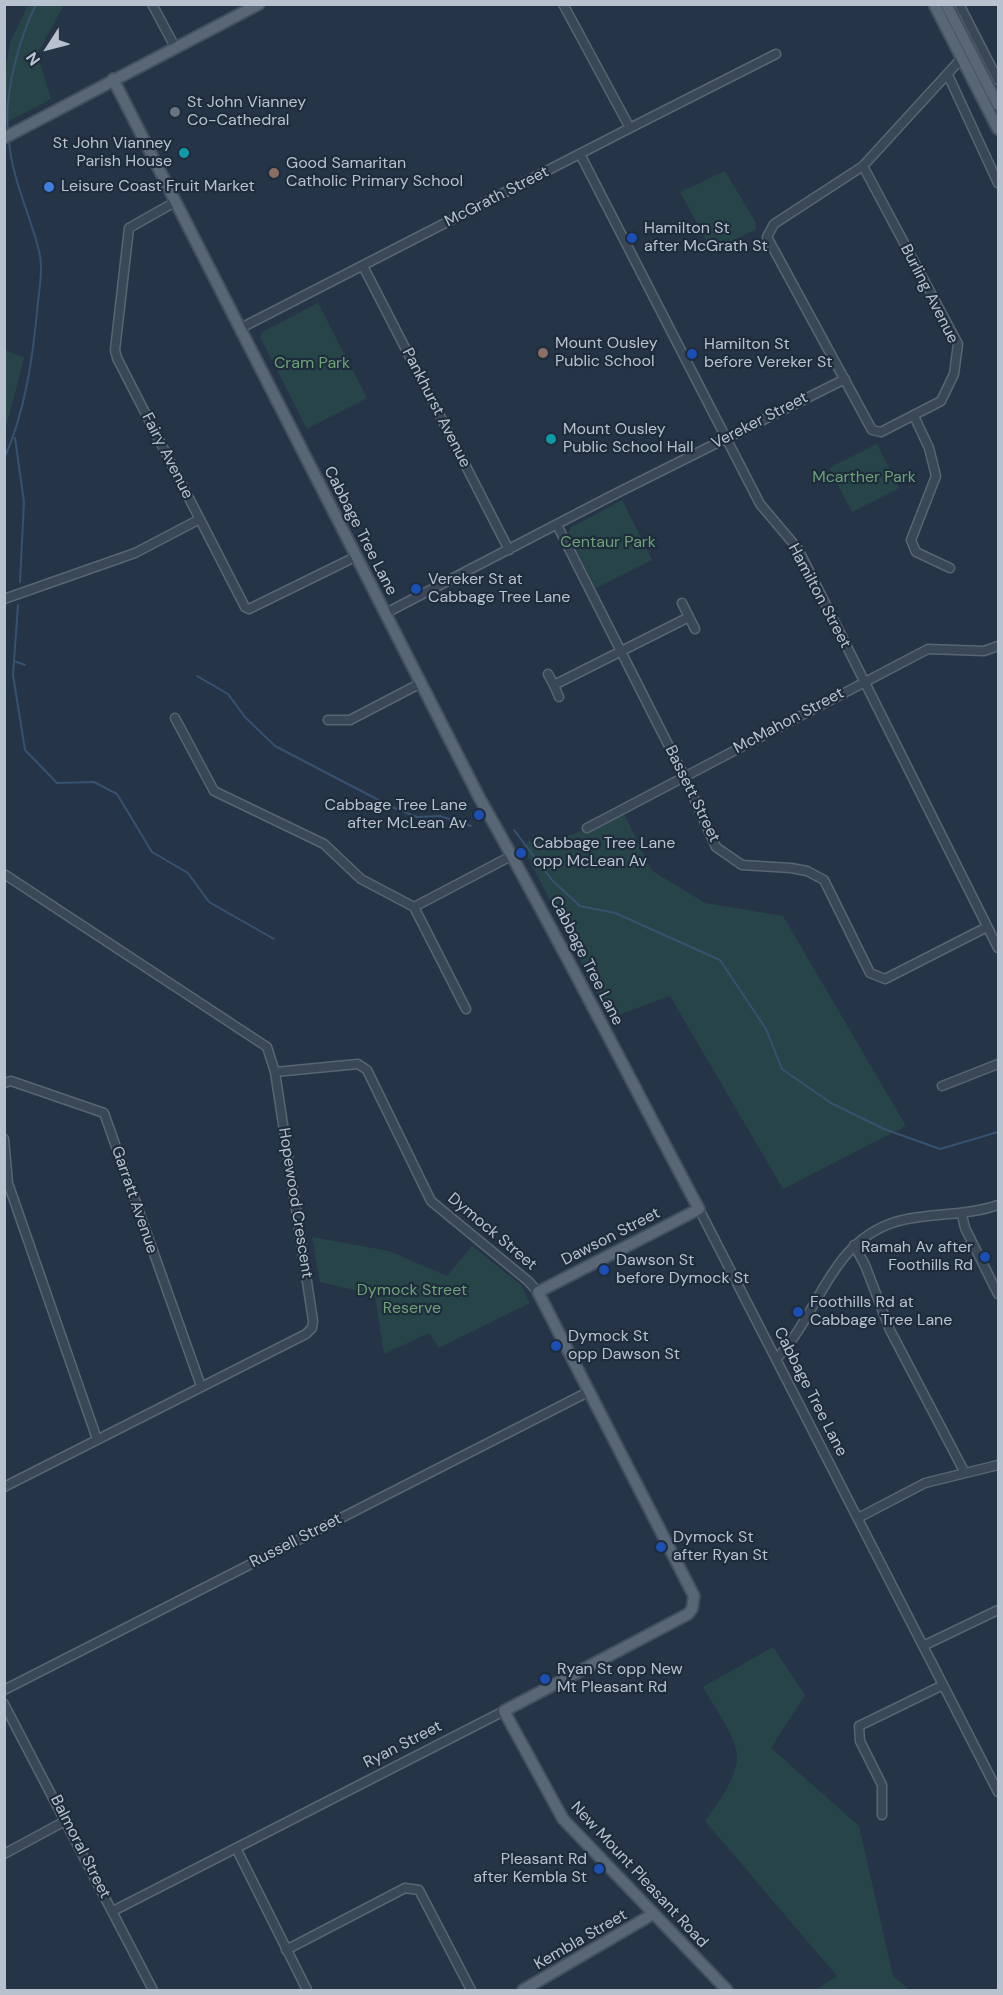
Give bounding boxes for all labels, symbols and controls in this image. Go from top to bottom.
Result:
north arrow [18,18,78,78]
text: N [21,48,45,70]
place label: St John Vianney Co-Cathedral [187,93,306,131]
marker: St John Vianney Co-Cathedral [168,105,182,119]
place label: St John Vianney Parish House [53,134,172,172]
marker: St John Vianney Parish House [177,146,191,160]
place label: Good Samaritan Catholic Primary School [286,154,463,192]
street label: McGrath Street [442,163,552,231]
marker: Good Samaritan Catholic Primary School [267,166,281,180]
place label: Leisure Coast Fruit Market [61,177,255,197]
marker: Leisure Coast Fruit Market [42,180,56,194]
place label: Hamilton St after McGrath St [644,219,768,257]
marker: Hamilton St after McGrath St [625,231,639,245]
street label: Burling Avenue [896,241,962,347]
place label: Mount Ousley Public School [555,334,658,372]
place label: Hamilton St before Vereker St [704,335,832,373]
street label: Pankhurst Avenue [398,345,474,471]
marker: Mount Ousley Public School [536,346,550,360]
marker: Hamilton St before Vereker St [685,347,699,361]
park label: Cram Park [274,354,350,374]
street label: Vereker Street [709,388,811,454]
street label: Fairy Avenue [137,410,197,502]
place label: Mount Ousley Public School Hall [563,420,693,458]
marker: Mount Ousley Public School Hall [544,432,558,446]
street label: Cabbage Tree Lane [319,463,401,599]
park label: Mcarther Park [812,468,916,488]
park label: Centaur Park [560,533,656,553]
street label: Hamilton Street [783,540,855,652]
place label: Vereker St at Cabbage Tree Lane [428,570,570,608]
marker: Vereker St at Cabbage Tree Lane [409,582,423,596]
street label: McMahon Street [731,684,847,758]
street label: Bassett Street [660,742,724,846]
place label: Cabbage Tree Lane after McLean Av [325,796,467,834]
marker: Cabbage Tree Lane after McLean Av [472,808,486,822]
place label: Cabbage Tree Lane opp McLean Av [533,834,675,872]
marker: Cabbage Tree Lane opp McLean Av [514,846,528,860]
street label: Cabbage Tree Lane [545,893,627,1029]
street label: Hopewood Crescent [274,1126,316,1280]
street label: Garratt Avenue [107,1144,161,1256]
street label: Dymock Street [444,1189,540,1275]
street label: Dawson Street [558,1204,664,1270]
place label: Ramah Av after Foothills Rd [861,1238,973,1276]
marker: Ramah Av after Foothills Rd [978,1250,992,1264]
place label: Dawson St before Dymock St [616,1251,749,1289]
marker: Dawson St before Dymock St [597,1263,611,1277]
park label: Dymock Street Reserve [357,1281,467,1319]
place label: Foothills Rd at Cabbage Tree Lane [810,1293,952,1331]
marker: Foothills Rd at Cabbage Tree Lane [791,1305,805,1319]
street label: Cabbage Tree Lane [769,1324,851,1460]
place label: Dymock St opp Dawson St [568,1327,680,1365]
marker: Dymock St opp Dawson St [549,1339,563,1353]
street label: Russell Street [247,1510,345,1572]
place label: Dymock St after Ryan St [673,1528,768,1566]
marker: Dymock St after Ryan St [654,1540,668,1554]
place label: Ryan St opp New Mt Pleasant Rd [557,1660,683,1698]
marker: Ryan St opp New Mt Pleasant Rd [538,1672,552,1686]
street label: Ryan Street [361,1717,445,1773]
street label: Balmoral Street [46,1792,114,1902]
street label: New Mount Pleasant Road [566,1798,712,1952]
place label: Pleasant Rd after Kembla St [473,1850,587,1888]
marker: Pleasant Rd after Kembla St [592,1862,606,1876]
street label: Kembla Street [531,1906,631,1974]

